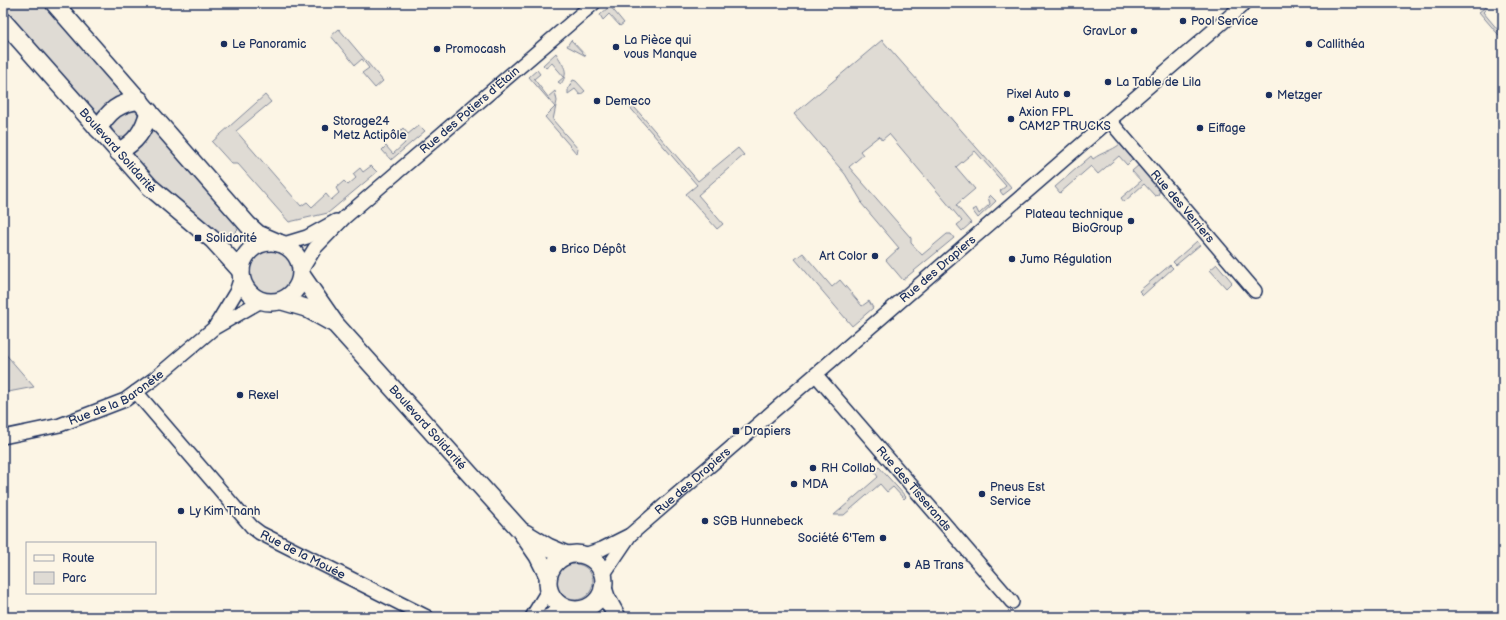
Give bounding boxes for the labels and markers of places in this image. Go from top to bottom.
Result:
place label: Pool Service [1191,14,1258,29]
marker: Pool Service [1178,16,1188,26]
place label: GravLor [1083,24,1127,39]
marker: GravLor [1129,26,1139,36]
place label: La Pièce qui vous Manque [623,33,697,62]
place label: Le Panoramic [232,37,306,52]
place label: Callithéa [1317,37,1365,52]
marker: Le Panoramic [219,39,229,49]
marker: Callithéa [1304,39,1314,49]
place label: Promocash [445,42,506,57]
marker: La Pièce qui vous Manque [611,42,621,52]
marker: Promocash [432,44,442,54]
place label: La Table de Lila [1116,75,1201,90]
marker: La Table de Lila [1103,77,1113,87]
place label: Pixel Auto [1006,87,1059,102]
place label: Metzger [1277,88,1323,103]
marker: Pixel Auto [1062,89,1072,99]
marker: Metzger [1264,90,1274,100]
place label: Demeco [605,94,651,109]
marker: Demeco [592,96,602,106]
place label: Axion FPL CAM2P TRUCKS [1019,105,1111,134]
place label: Storage24 Metz Actipôle [333,114,407,143]
marker: Axion FPL CAM2P TRUCKS [1006,114,1016,124]
place label: Eiffage [1208,121,1246,136]
marker: Storage24 Metz Actipôle [320,123,330,133]
marker: Eiffage [1195,123,1205,133]
place label: Plateau technique BioGroup [1025,207,1123,236]
marker: Plateau technique BioGroup [1126,216,1136,226]
place label: Solidarité [206,231,257,246]
marker: Solidarité [193,233,203,243]
place label: Brico Dépôt [561,242,626,257]
marker: Brico Dépôt [548,244,558,254]
place label: Art Color [819,249,868,264]
marker: Art Color [870,251,880,261]
place label: Jumo Régulation [1020,252,1112,267]
marker: Jumo Régulation [1007,254,1017,264]
place label: Rexel [248,388,279,403]
marker: Rexel [235,390,245,400]
place label: Drapiers [744,424,791,439]
marker: Drapiers [731,426,741,436]
place label: RH Collab [821,461,876,476]
marker: RH Collab [808,463,818,473]
place label: MDA [802,477,829,492]
marker: MDA [789,479,799,489]
place label: Pneus Est Service [990,480,1045,509]
marker: Pneus Est Service [977,489,987,499]
place label: Ly Kim Thanh [189,504,261,519]
marker: Ly Kim Thanh [176,506,186,516]
place label: SGB Hunnebeck [713,514,803,529]
marker: SGB Hunnebeck [700,516,710,526]
place label: Société 6'Tem [798,531,875,546]
marker: Société 6'Tem [878,533,888,543]
place label: AB Trans [915,558,964,573]
marker: AB Trans [902,560,912,570]

